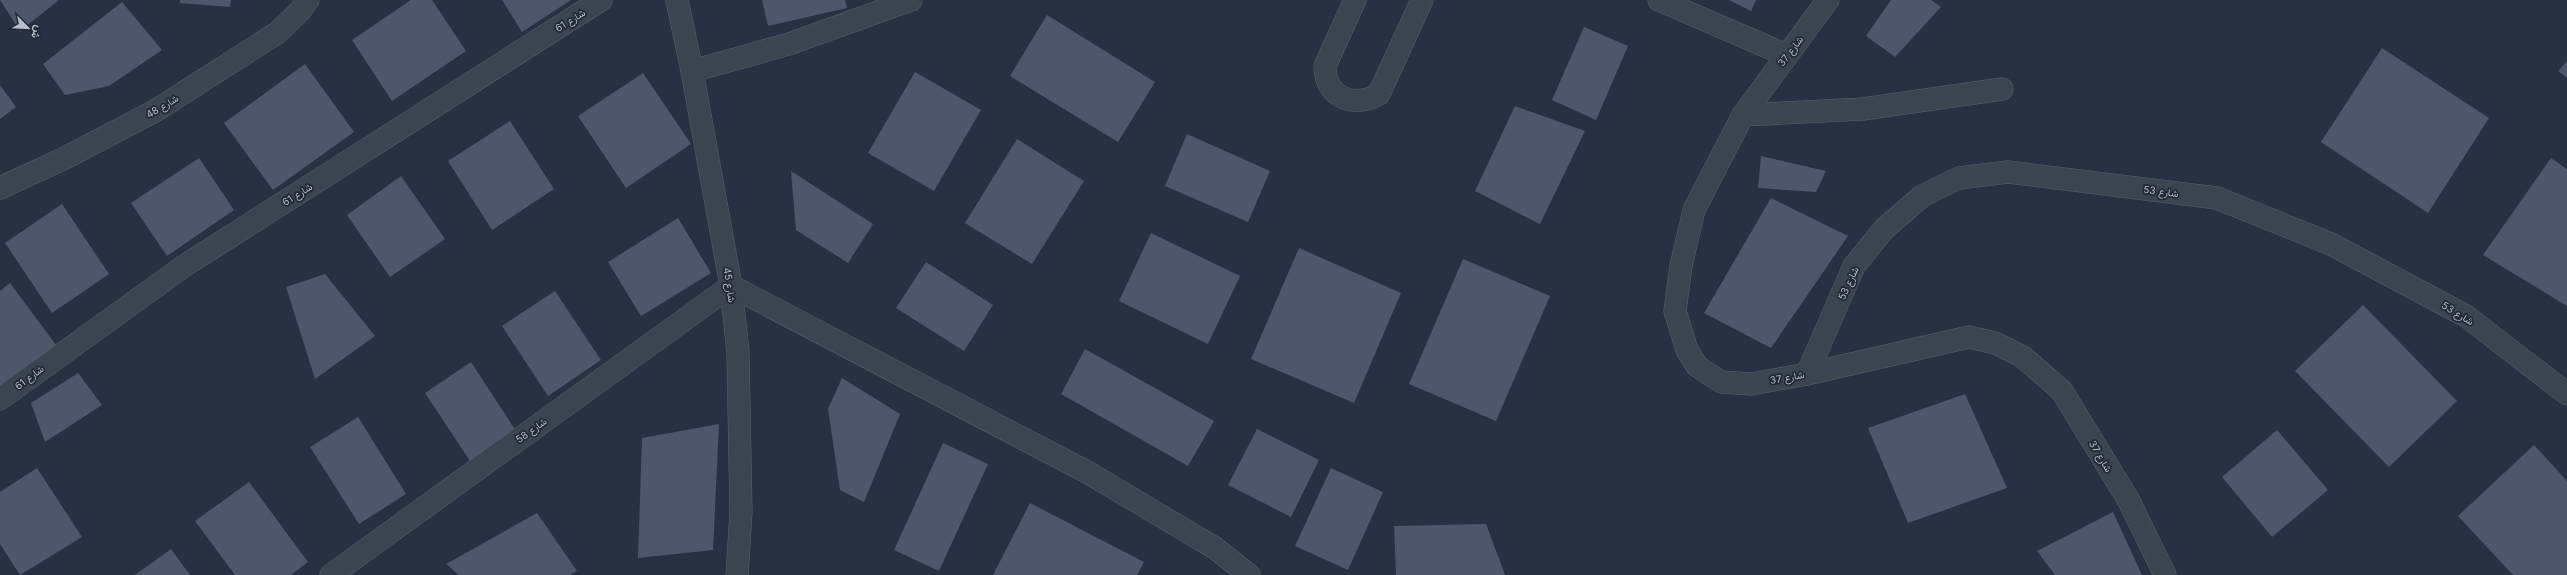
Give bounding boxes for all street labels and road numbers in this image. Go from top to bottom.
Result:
street label: شارع 61 [553,6,588,35]
street label: شارع 37 [1775,33,1806,69]
street label: شارع 48 [144,92,181,121]
street label: شارع 61 [280,180,315,209]
street label: شارع 53 [2143,183,2179,200]
street label: شارع 53 [1835,264,1862,302]
street label: شارع 45 [721,267,738,304]
street label: شارع 53 [2439,299,2476,328]
street label: شارع 61 [12,362,47,393]
street label: شارع 37 [1769,368,1805,387]
street label: شارع 58 [513,415,549,446]
street label: شارع 37 [2086,438,2115,475]

